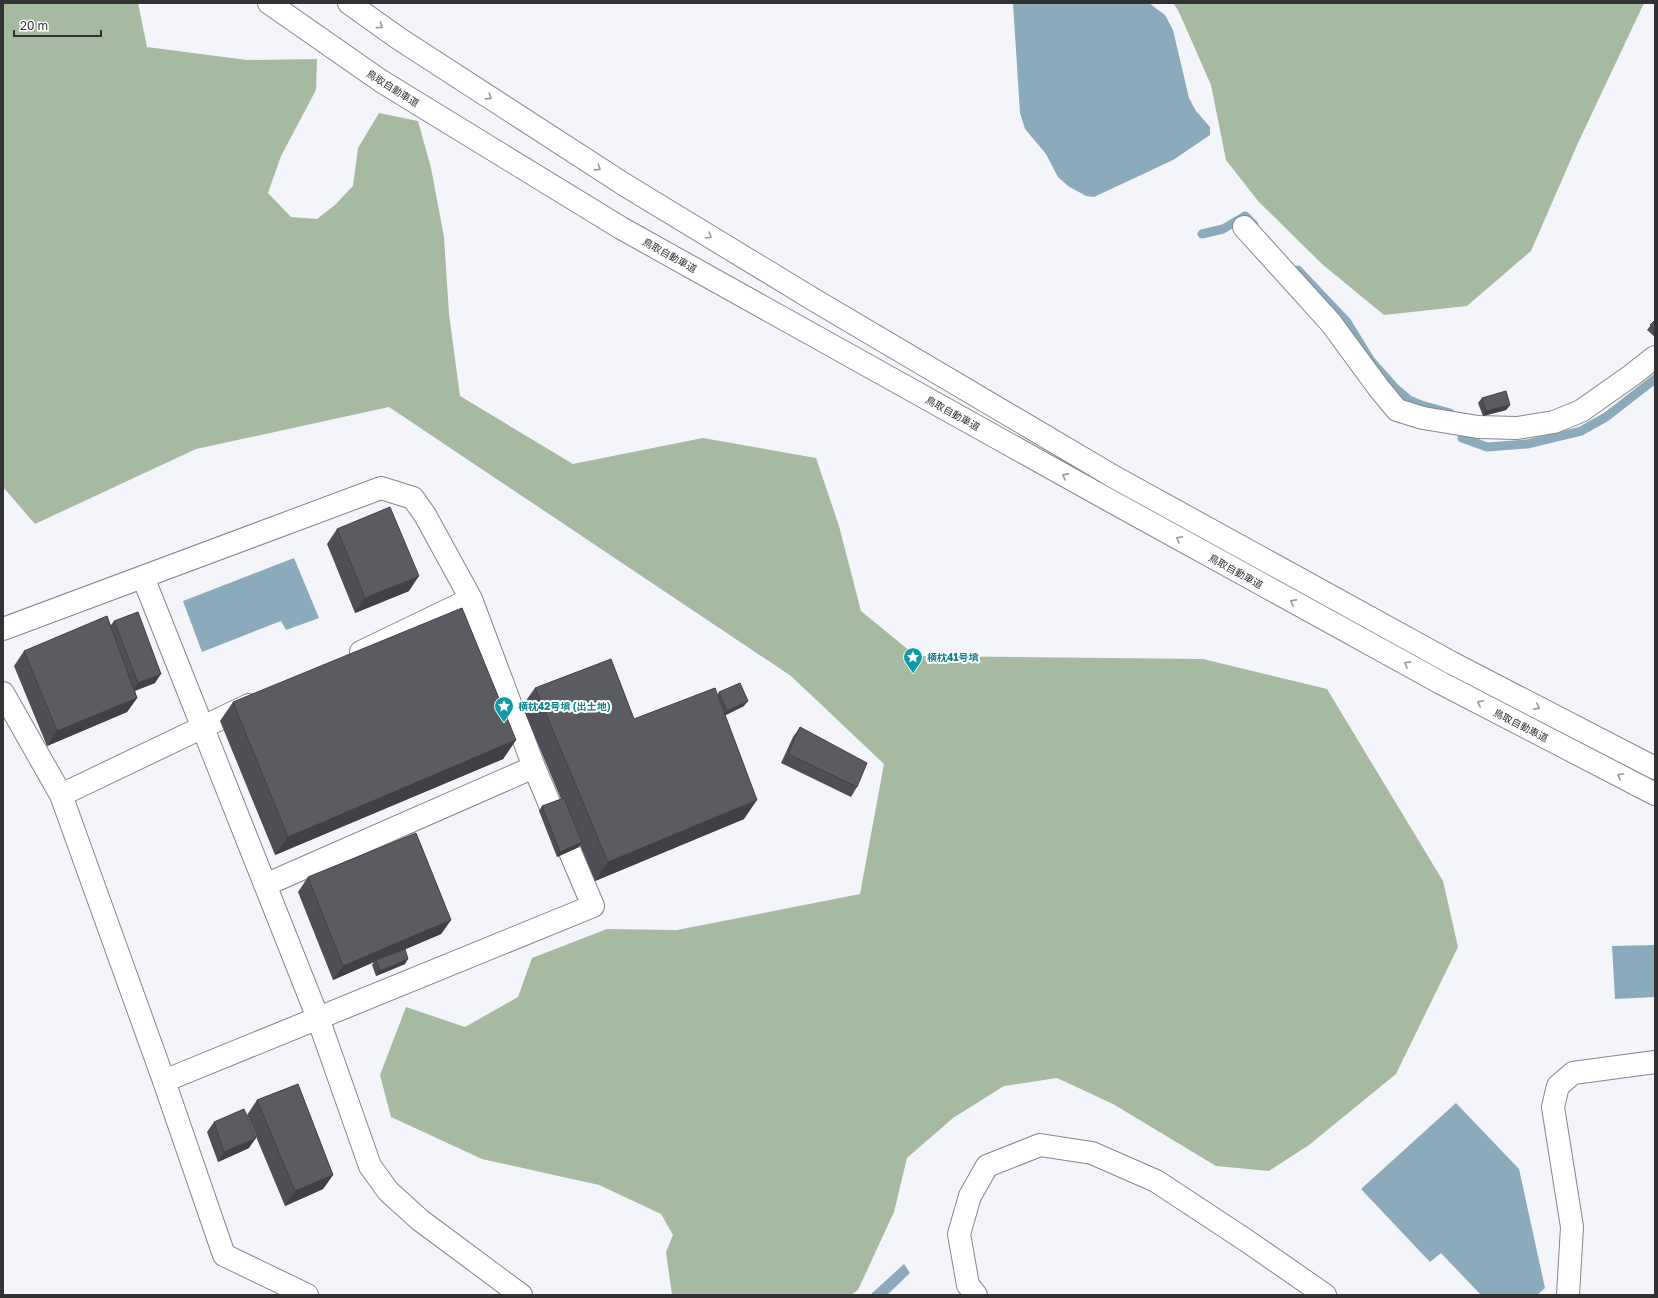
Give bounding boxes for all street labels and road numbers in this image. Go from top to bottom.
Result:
street label: 鳥取自動車道 [364,67,422,109]
street label: 鳥取自動車道 [641,235,699,275]
street label: 鳥取自動車道 [924,393,982,433]
street label: 鳥取自動車道 [1207,551,1265,591]
street label: 鳥取自動車道 [1492,706,1550,744]

